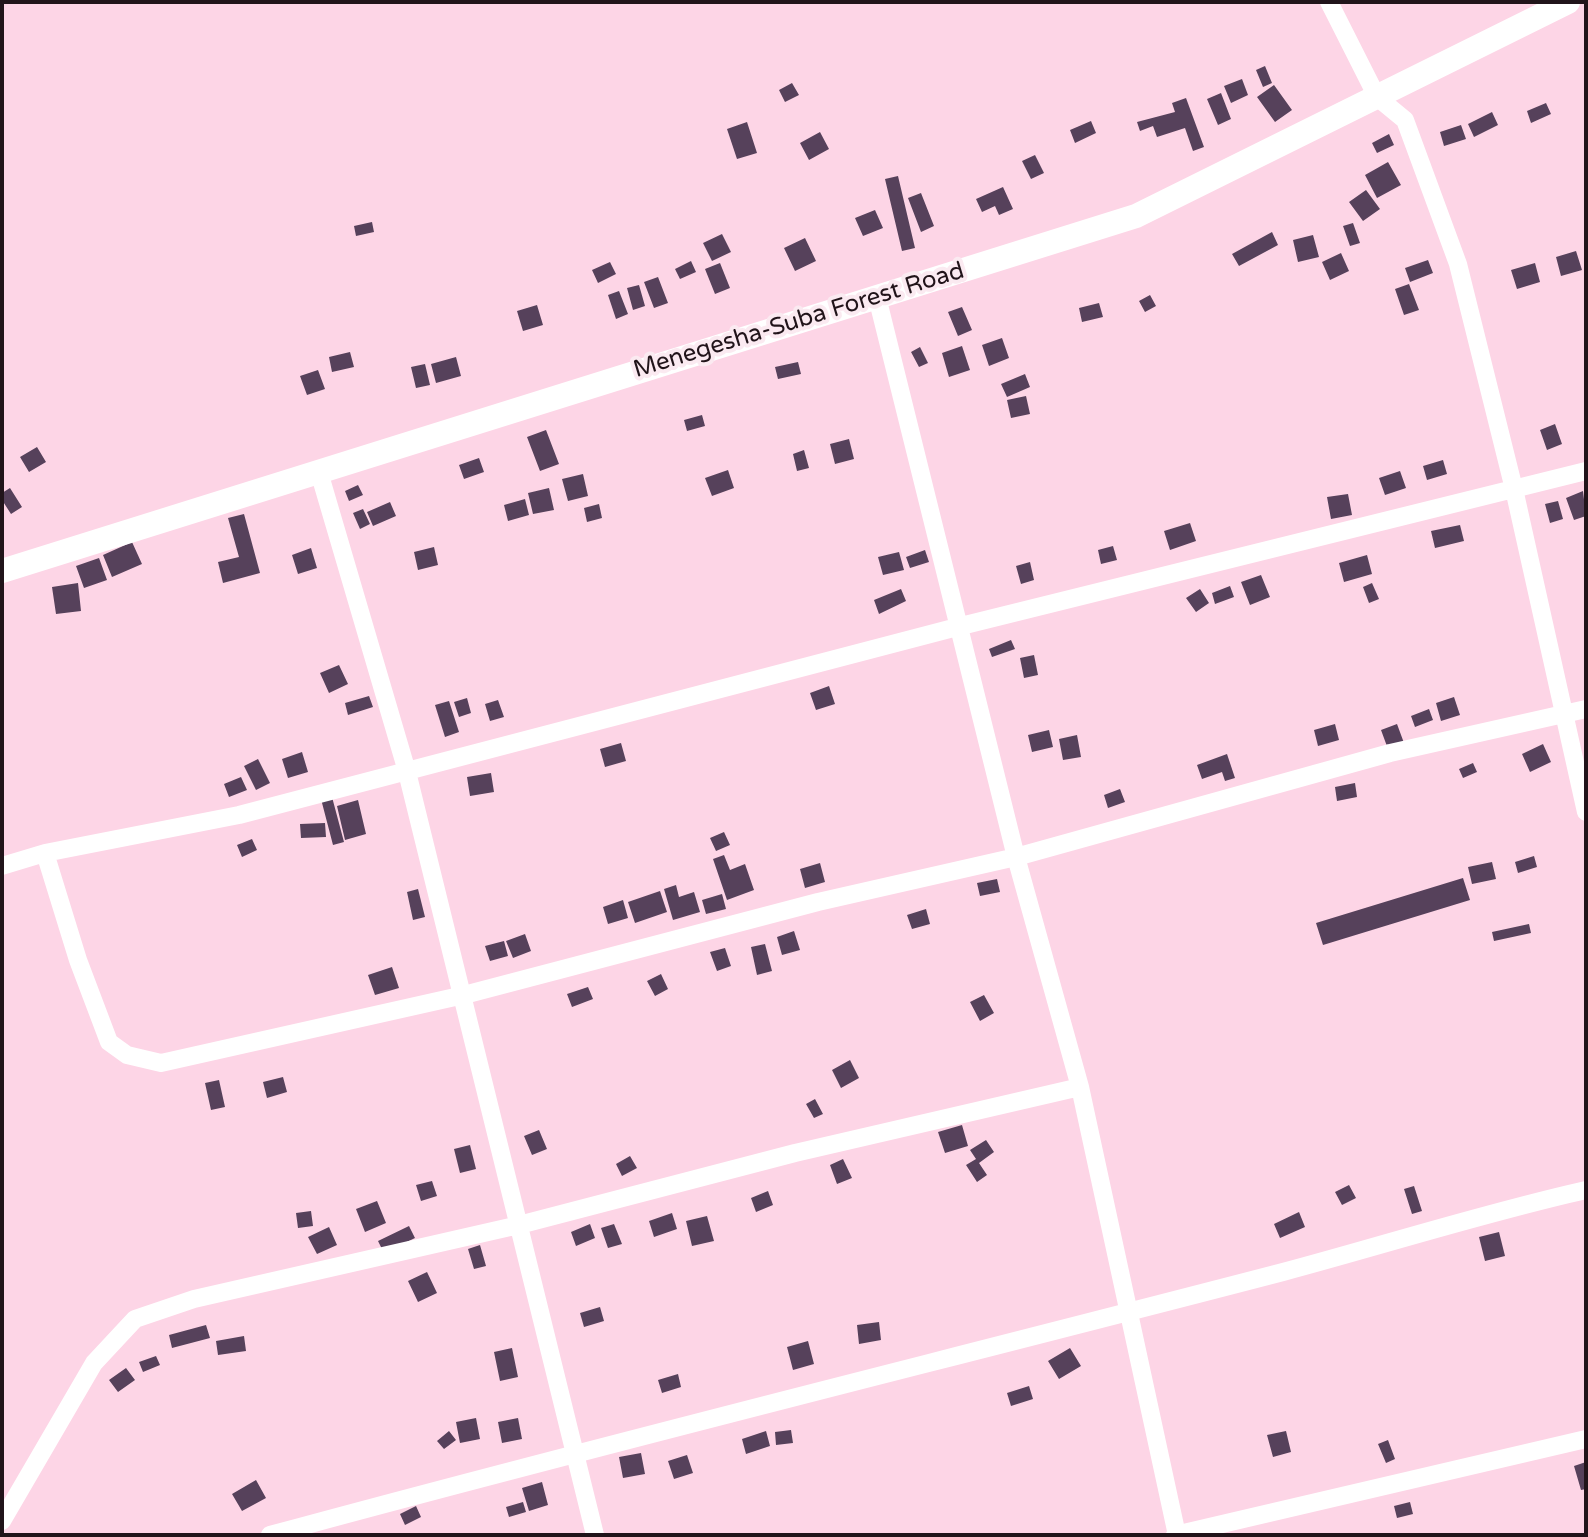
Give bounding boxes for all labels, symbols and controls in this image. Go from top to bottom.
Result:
street label: Menegesha-Suba Forest Road [630,257,968,385]

